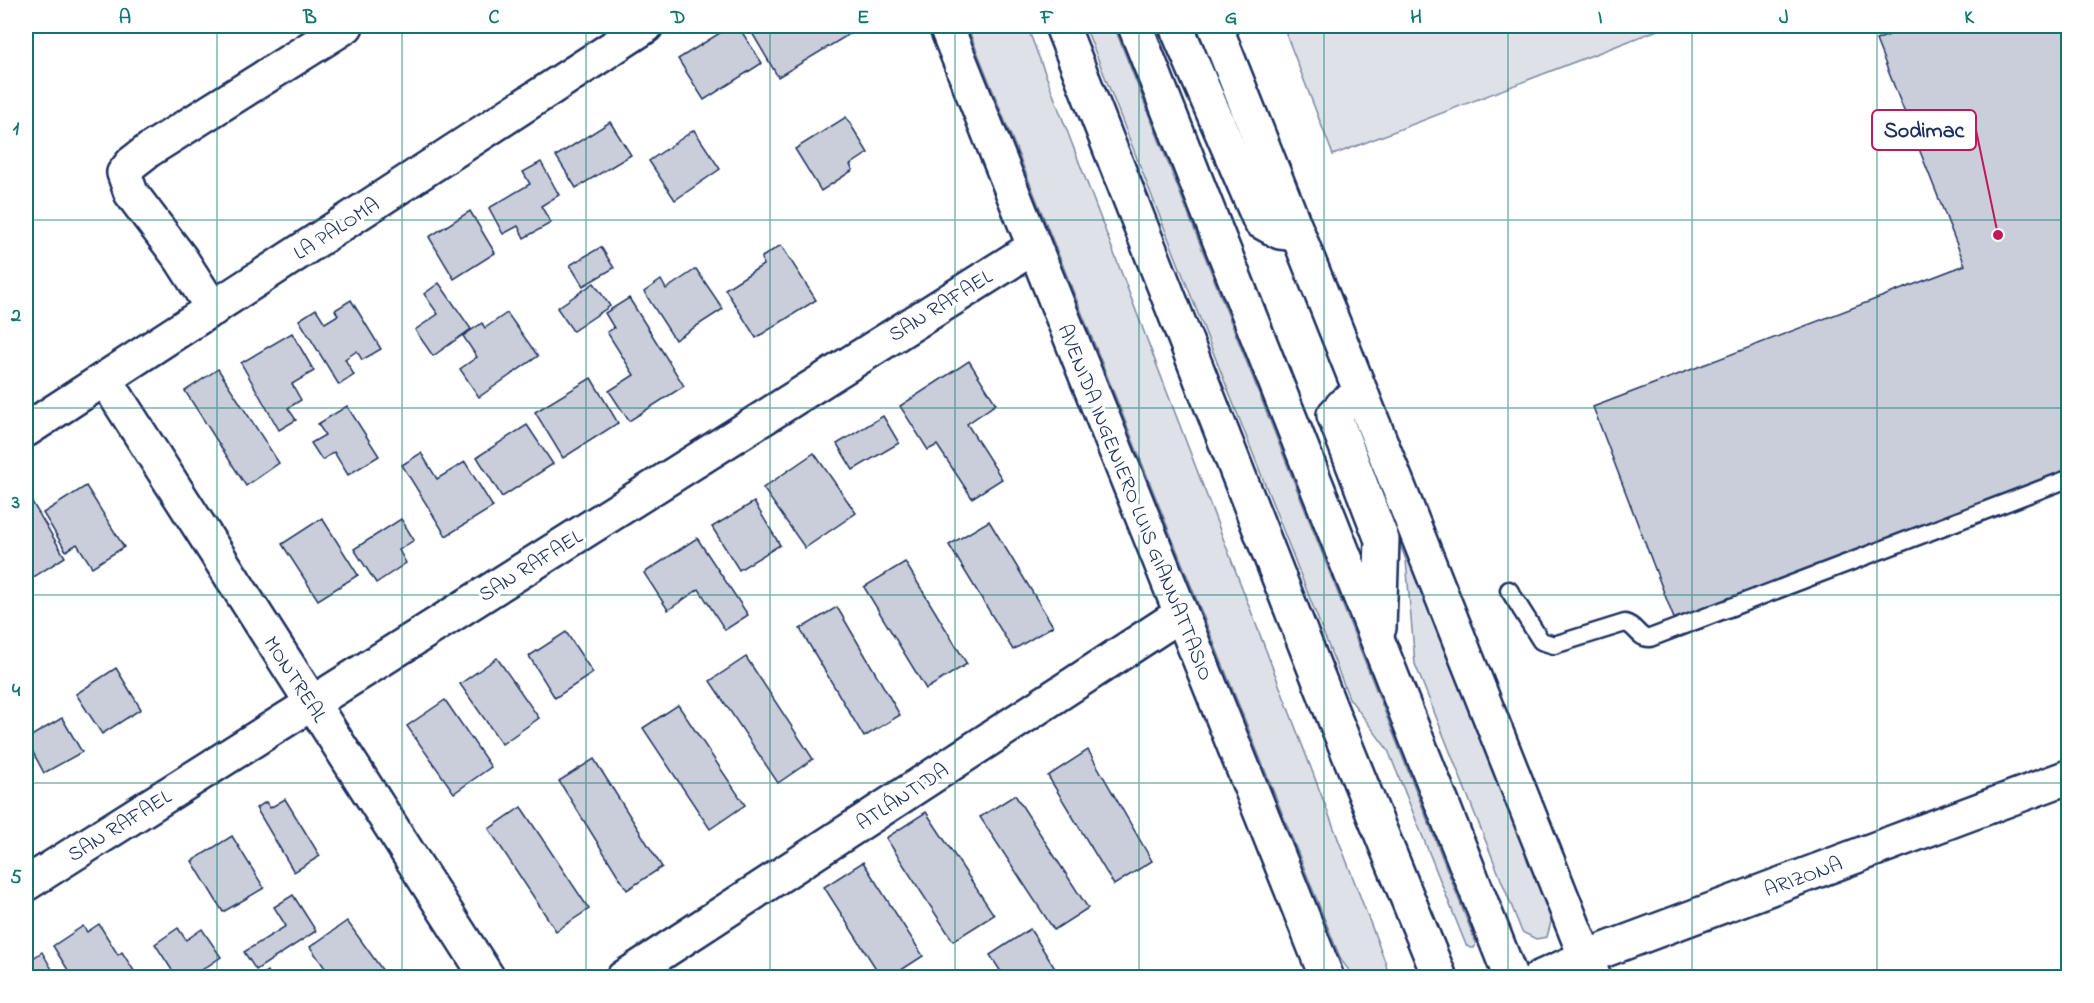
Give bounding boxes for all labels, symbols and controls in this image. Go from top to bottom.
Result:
text: A [119,4,131,33]
text: B [302,4,317,33]
text: C [489,4,500,33]
text: D [670,4,685,33]
text: E [857,4,869,33]
text: F [1040,4,1054,33]
text: G [1225,4,1238,33]
text: H [1410,4,1422,33]
text: I [1598,4,1603,33]
text: J [1779,4,1789,33]
text: K [1964,4,1975,33]
callout: Sodimac [1872,110,1976,150]
text: 1 [13,115,20,144]
text: Sodimac [1884,116,1966,148]
street label: LA PALOMA [288,191,386,269]
street label: SAN RAFAEL [883,263,999,351]
text: 2 [10,302,21,331]
street label: AVENIDA INGENIERO LUIS GIANNATTASIO [1049,320,1220,686]
text: 3 [11,489,20,518]
street label: SAN RAFAEL [473,523,589,611]
street label: MONTREAL [255,631,334,729]
text: 4 [12,677,21,706]
street label: ATLÁNTIDA [850,756,955,839]
street label: SAN RAFAEL [62,783,178,871]
street label: ARIZONA [1760,850,1847,906]
text: 5 [10,864,22,893]

